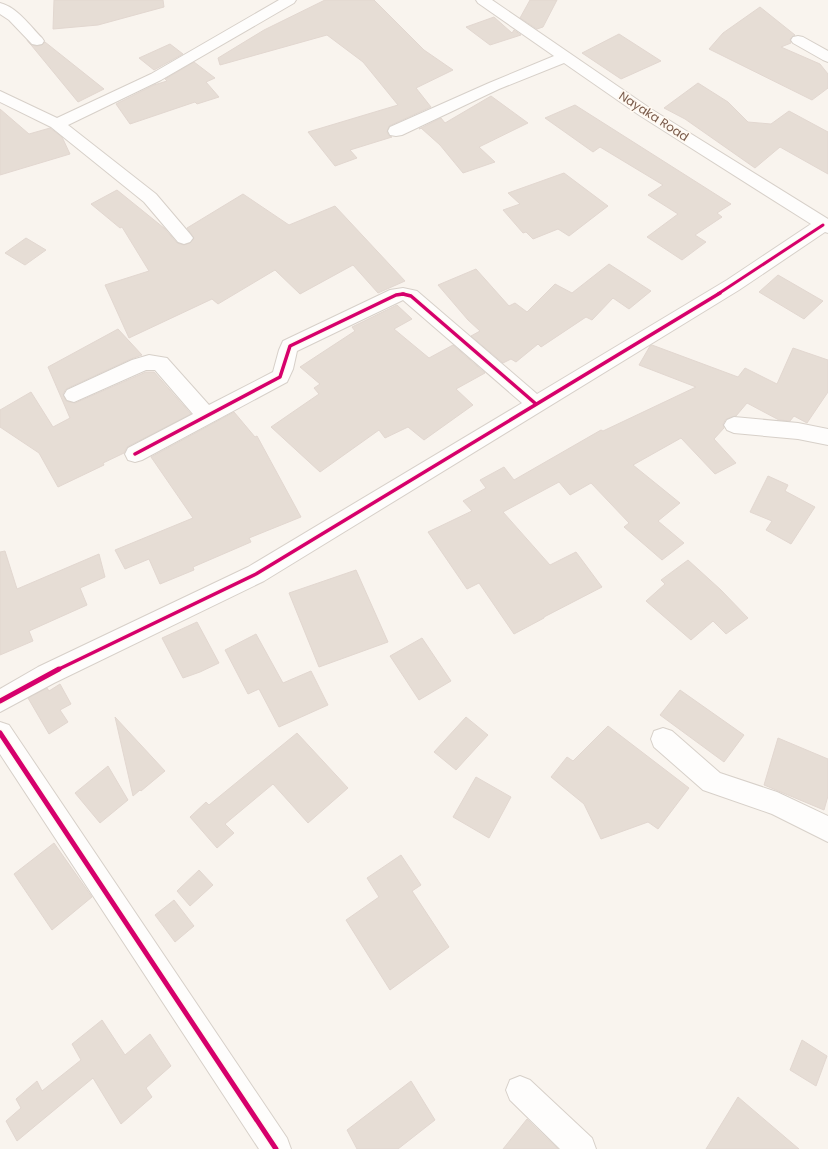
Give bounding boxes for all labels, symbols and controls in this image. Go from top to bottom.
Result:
street label: Nayaka Road [616,87,692,145]

